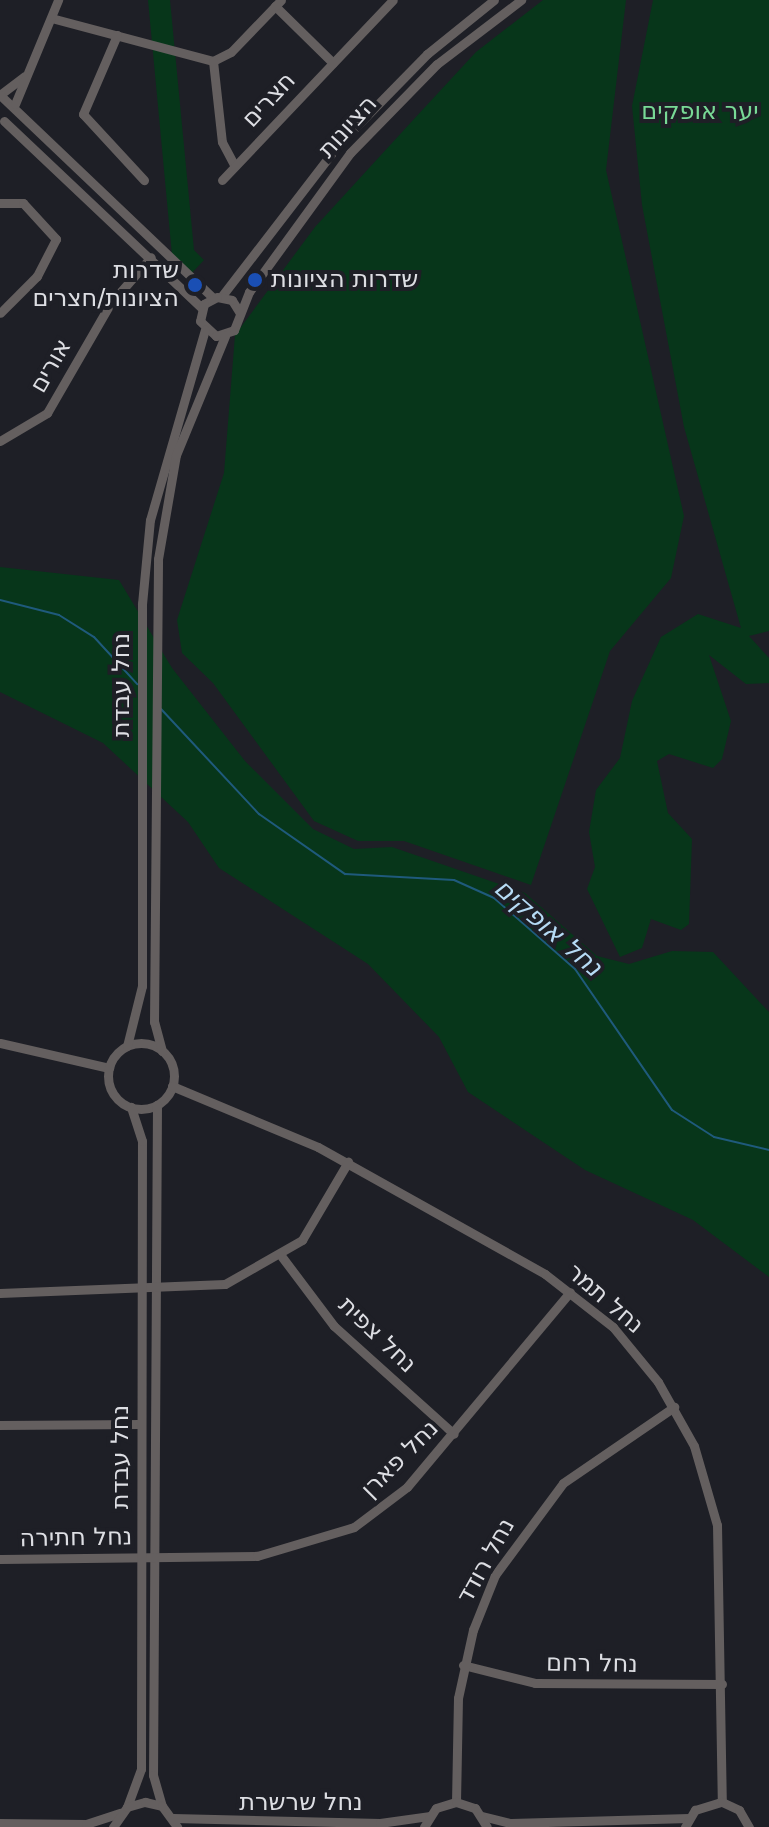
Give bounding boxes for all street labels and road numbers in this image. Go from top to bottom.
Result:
street label: חצרים [236,66,302,134]
street label: הציונות [313,90,383,164]
street label: אורים [24,334,78,398]
street label: נחל עבדת [108,633,136,737]
street label: נחל תמר [561,1258,649,1340]
street label: נחל צפית [332,1291,422,1379]
street label: נחל עבדת [107,1405,135,1509]
street label: נחל פארן [355,1414,445,1504]
street label: נחל רודד [451,1513,521,1609]
street label: נחל חתירה [19,1523,133,1553]
street label: נחל רחם [546,1649,638,1679]
street label: נחל שרשרת [239,1789,363,1817]

